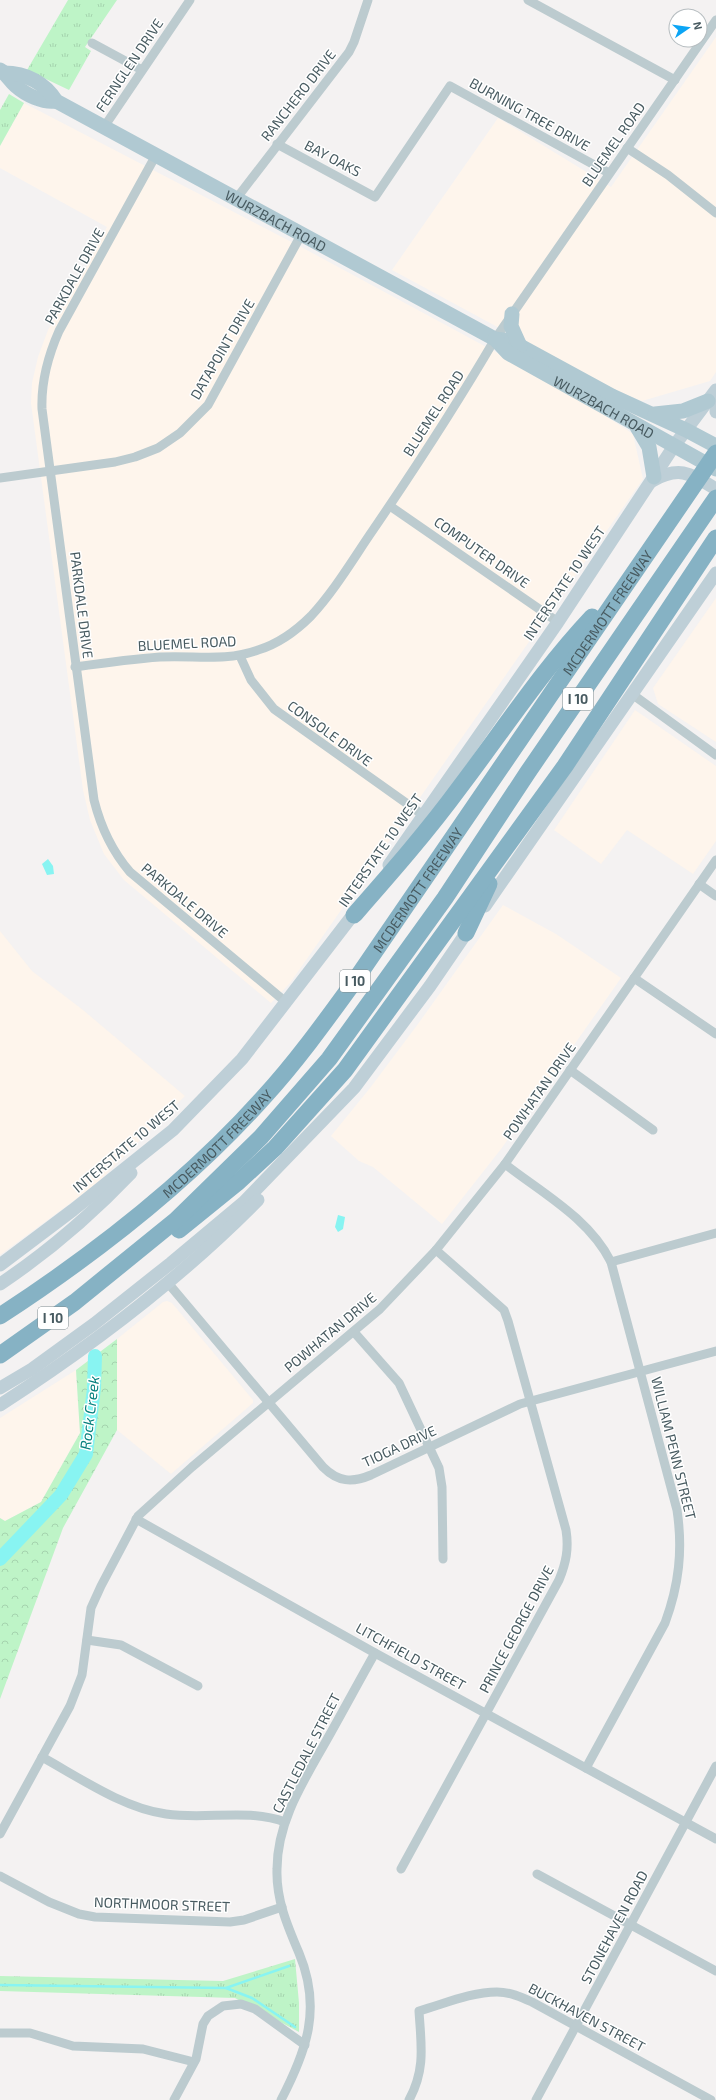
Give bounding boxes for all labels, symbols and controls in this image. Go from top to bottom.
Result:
north arrow [668,8,708,48]
street label: FERNGLEN DRIVE [92,15,167,115]
text: N [691,20,705,31]
street label: RANCHERO DRIVE [257,46,339,144]
street label: BURNING TREE DRIVE [467,74,593,154]
street label: BLUEMEL ROAD [578,99,648,189]
street label: BAY OAKS [302,136,364,180]
street label: WURZBACH ROAD [222,186,330,255]
street label: PARKDALE DRIVE [41,225,108,327]
street label: DATAPOINT DRIVE [186,296,258,402]
street label: BLUEMEL ROAD [399,367,467,459]
street label: WURZBACH ROAD [551,372,657,441]
street label: COMPUTER DRIVE [431,513,533,591]
street label: INTERSTATE 10 WEST [519,523,609,643]
street label: MCDERMOTT FREEWAY [558,547,656,678]
street label: PARKDALE DRIVE [67,551,97,660]
street label: BLUEMEL ROAD [137,632,237,654]
road number: I 10 [563,688,593,710]
street label: CONSOLE DRIVE [284,697,376,769]
street label: INTERSTATE 10 WEST [335,790,425,910]
street label: MCDERMOTT FREEWAY [369,824,466,955]
street label: PARKDALE DRIVE [138,859,232,941]
road number: I 10 [340,970,370,992]
street label: POWHATAN DRIVE [499,1039,579,1143]
street label: MCDERMOTT FREEWAY [158,1086,275,1201]
street label: INTERSTATE 10 WEST [69,1096,183,1196]
street label: POWHATAN DRIVE [280,1288,380,1376]
road number: I 10 [38,1307,68,1329]
water label: Rock Creek [76,1375,102,1451]
street label: WILLIAM PENN STREET [648,1375,700,1521]
street label: TIOGA DRIVE [359,1421,439,1470]
street label: PRINCE GEORGE DRIVE [475,1562,557,1696]
street label: LITCHFIELD STREET [353,1619,469,1693]
street label: CASTLEDALE STREET [268,1690,344,1816]
street label: STONEHAVEN ROAD [577,1867,651,1987]
street label: NORTHMOOR STREET [94,1893,230,1915]
street label: BUCKHAVEN STREET [526,1979,648,2055]

